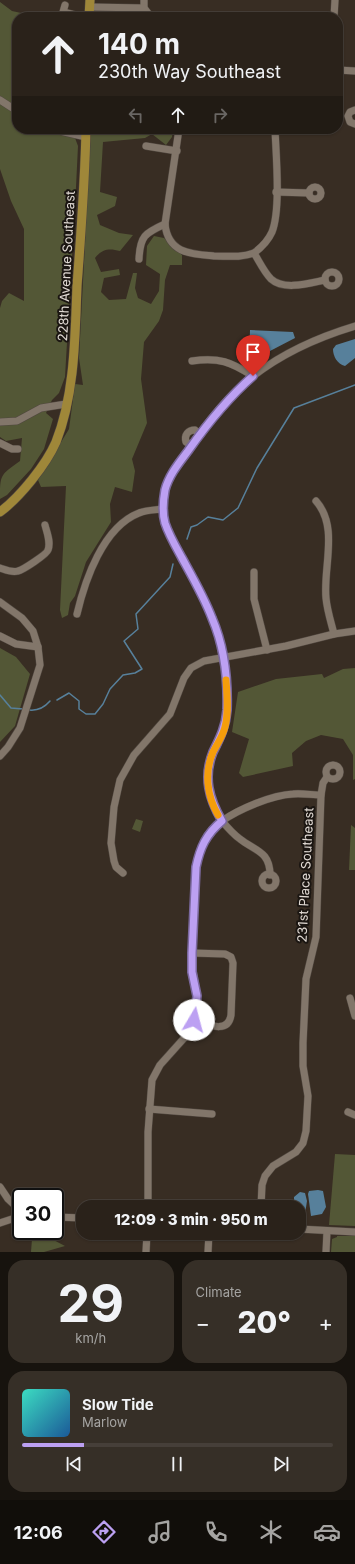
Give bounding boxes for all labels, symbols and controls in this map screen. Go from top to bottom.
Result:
text: 140 m [98,27,180,61]
icon: ahead [32,28,84,80]
text: 230th Way Southeast [98,61,281,82]
icon: left [125,104,147,126]
icon: ahead [167,104,189,126]
icon: right [209,104,231,126]
street label: 228th Avenue Southeast [54,190,78,342]
pin [236,335,270,376]
icon: arrive [242,341,264,363]
street label: 231st Place Southeast [293,807,317,943]
position arrow [173,999,215,1041]
speed limit sign: 30 [12,1188,64,1240]
text: 12:09 · 3 min · 950 m [114,1210,268,1229]
text: 29 [57,1272,124,1335]
text: Climate [196,1284,242,1300]
text: 20° [237,1304,291,1340]
text: − [196,1310,210,1336]
text: + [318,1310,333,1336]
text: km/h [75,1330,106,1346]
text: Slow Tide [82,1395,154,1414]
text: Marlow [82,1414,128,1430]
icon: previous [63,1453,85,1475]
icon: pause [166,1453,188,1475]
icon: next [270,1453,292,1475]
icon: directions [90,1518,118,1546]
icon: music [146,1518,174,1546]
icon: phone [202,1518,230,1546]
icon: climate [257,1518,285,1546]
icon: car [313,1518,341,1546]
text: 12:06 [14,1522,63,1543]

